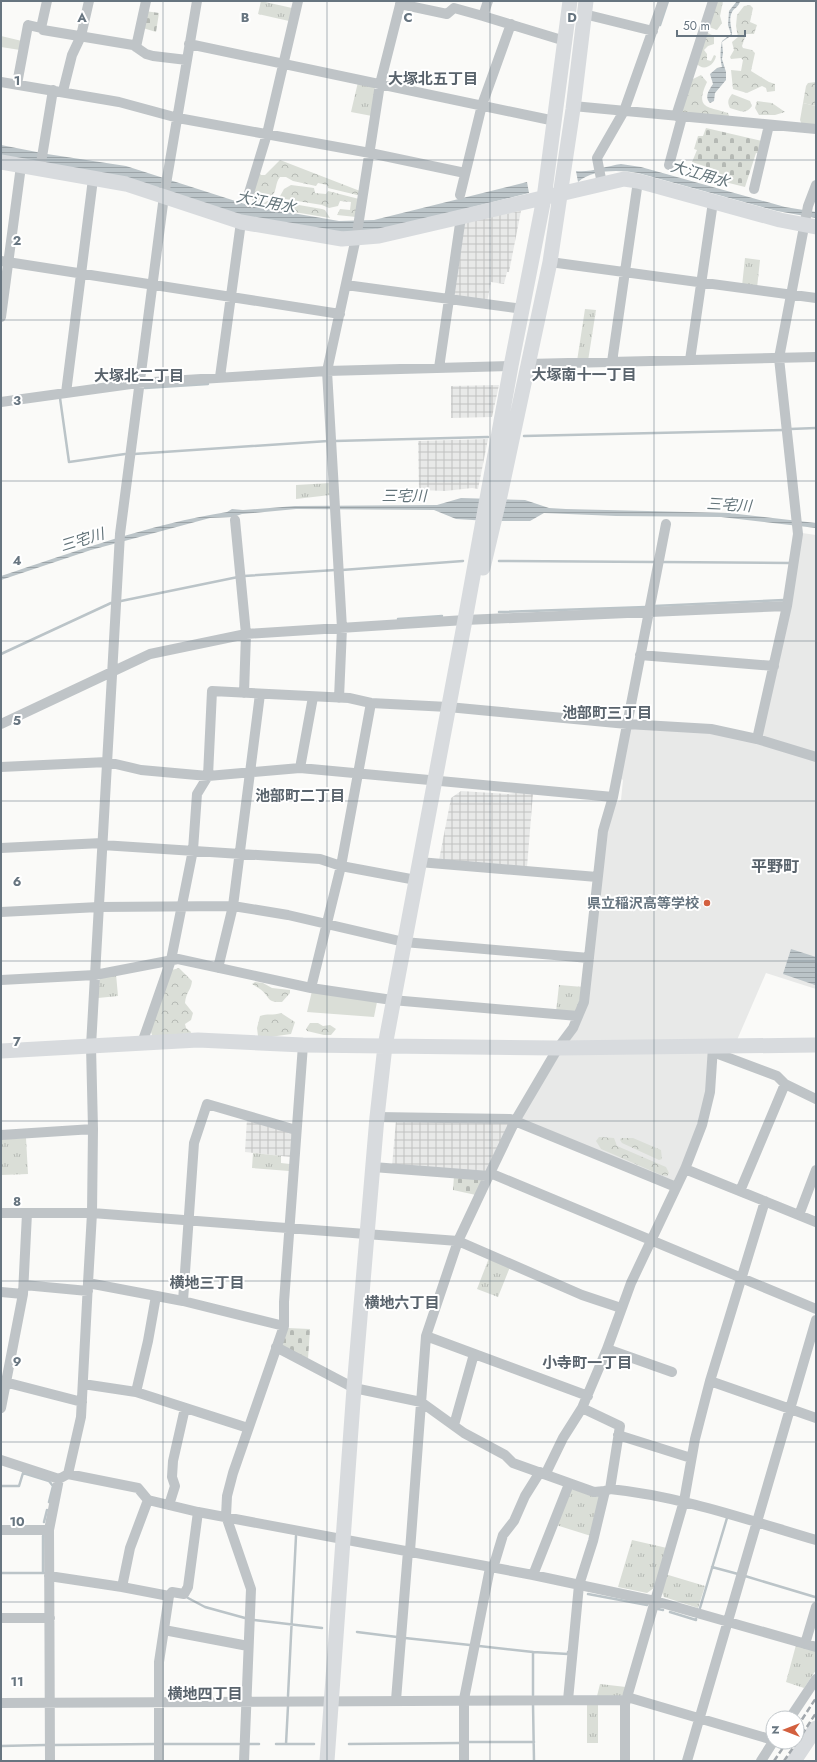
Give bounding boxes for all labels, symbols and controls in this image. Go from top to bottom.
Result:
text: A [76,8,87,27]
text: B [241,8,250,27]
text: C [403,8,413,27]
text: D [567,8,577,27]
scale bar [677,12,745,38]
text: 50 m [683,17,710,35]
district label: 大塚北五丁目 [388,68,478,90]
text: 1 [14,71,20,90]
water label: 大江用水 [668,155,734,193]
water label: 大江用水 [234,185,300,219]
text: 2 [13,231,21,250]
district label: 大塚南十一丁目 [531,364,637,386]
district label: 大塚北二丁目 [94,365,184,387]
text: 3 [13,391,21,410]
water label: 三宅川 [381,485,428,507]
water label: 三宅川 [706,493,754,517]
water label: 三宅川 [57,522,109,557]
text: 4 [12,551,22,570]
district label: 池部町三丁目 [562,702,652,724]
text: 5 [13,711,21,730]
district label: 池部町二丁目 [255,785,345,807]
district label: 平野町 [751,855,799,878]
text: 6 [13,872,22,891]
place label: 県立稲沢高等学校 [587,893,699,913]
marker: 県立稲沢高等学校 [702,898,712,908]
text: 7 [13,1032,21,1051]
text: 8 [13,1192,21,1211]
district label: 横地三丁目 [169,1272,245,1294]
district label: 横地六丁目 [364,1292,440,1314]
text: 9 [13,1352,22,1371]
district label: 小寺町一丁目 [542,1352,632,1374]
text: 10 [9,1512,25,1531]
text: 11 [10,1672,24,1691]
district label: 横地四丁目 [167,1683,243,1705]
north arrow [765,1710,805,1750]
text: N [767,1726,783,1734]

